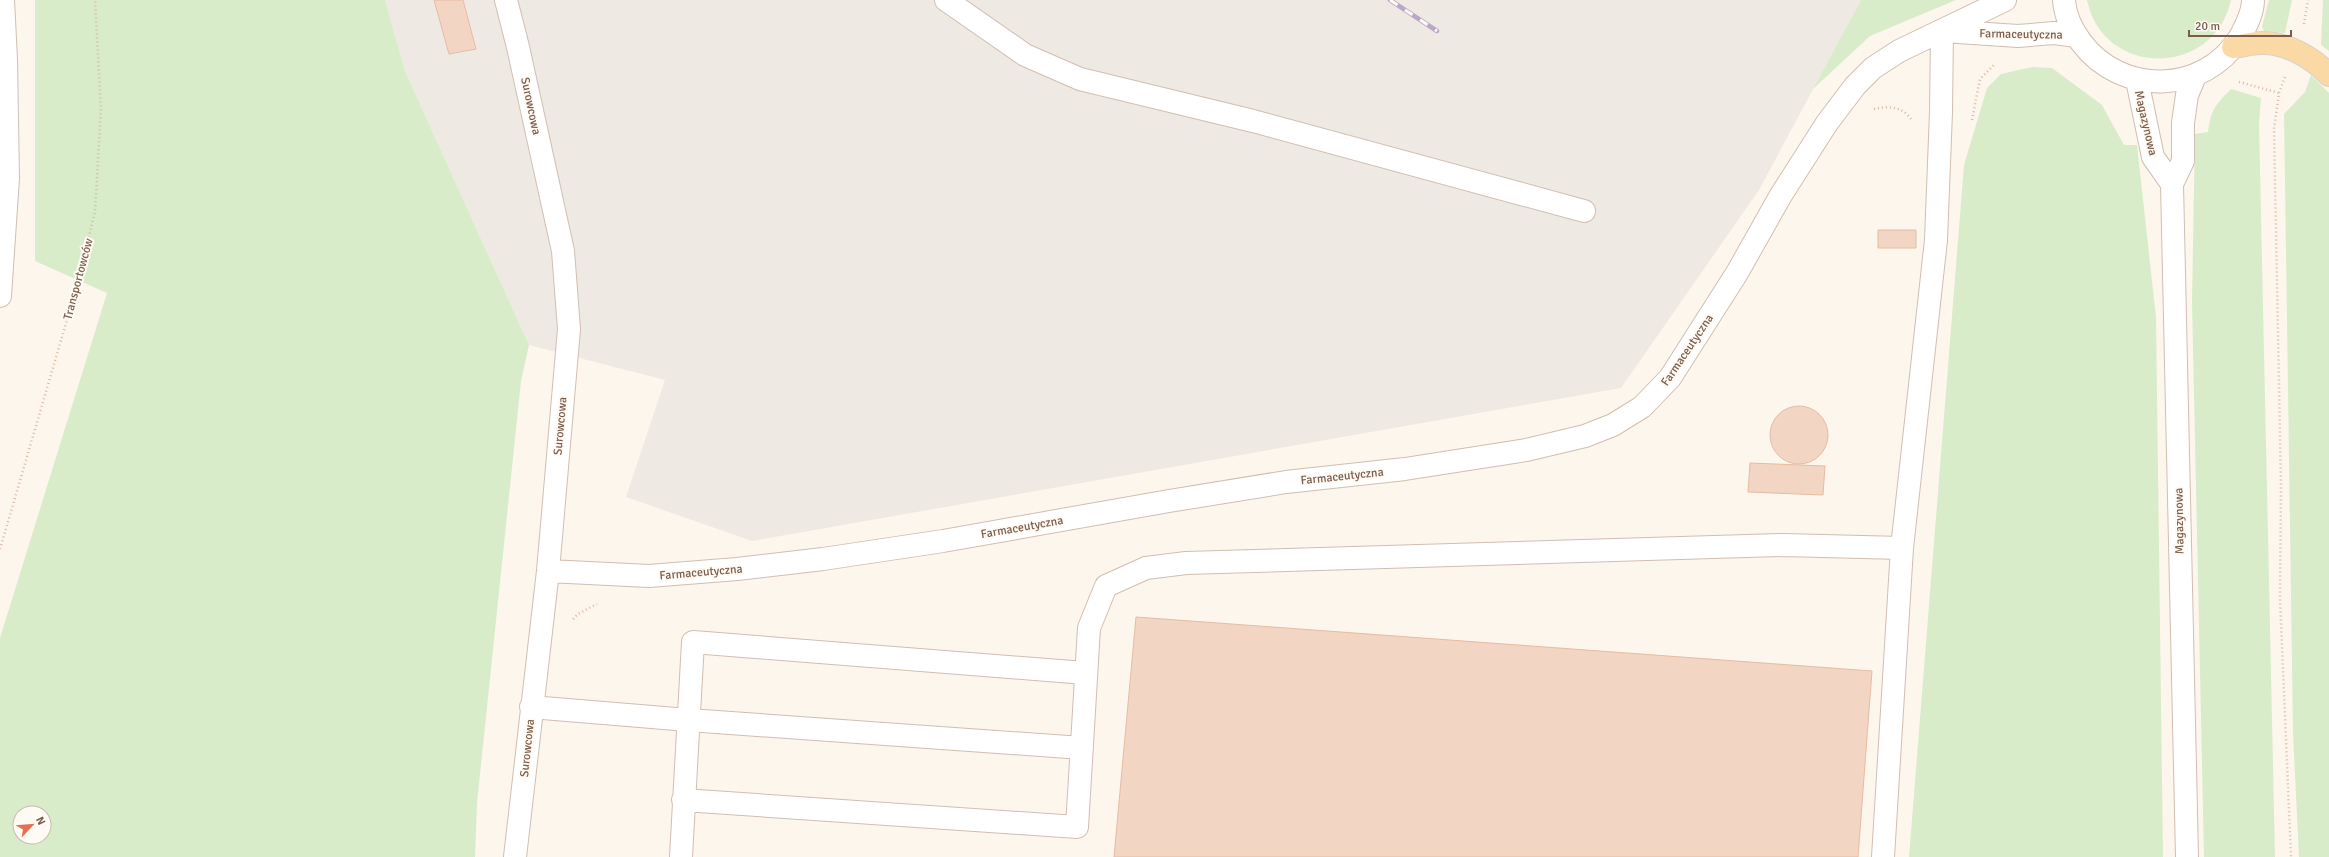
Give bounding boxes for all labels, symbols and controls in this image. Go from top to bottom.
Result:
scale bar [2189,12,2291,38]
text: 20 m [2195,19,2220,34]
street label: Farmaceutyczna [1979,26,2063,43]
street label: Surowcowa [517,76,544,136]
street label: Magazynowa [2131,89,2160,157]
street label: Transportowców [60,236,97,322]
street label: Farmaceutyczna [1658,311,1717,389]
street label: Surowcowa [550,396,571,456]
street label: Farmaceutyczna [1300,465,1384,488]
street label: Magazynowa [2171,488,2188,554]
street label: Farmaceutyczna [980,513,1064,542]
street label: Farmaceutyczna [659,561,743,584]
street label: Surowcowa [517,718,538,778]
north arrow [12,805,52,845]
text: N [33,815,48,827]

